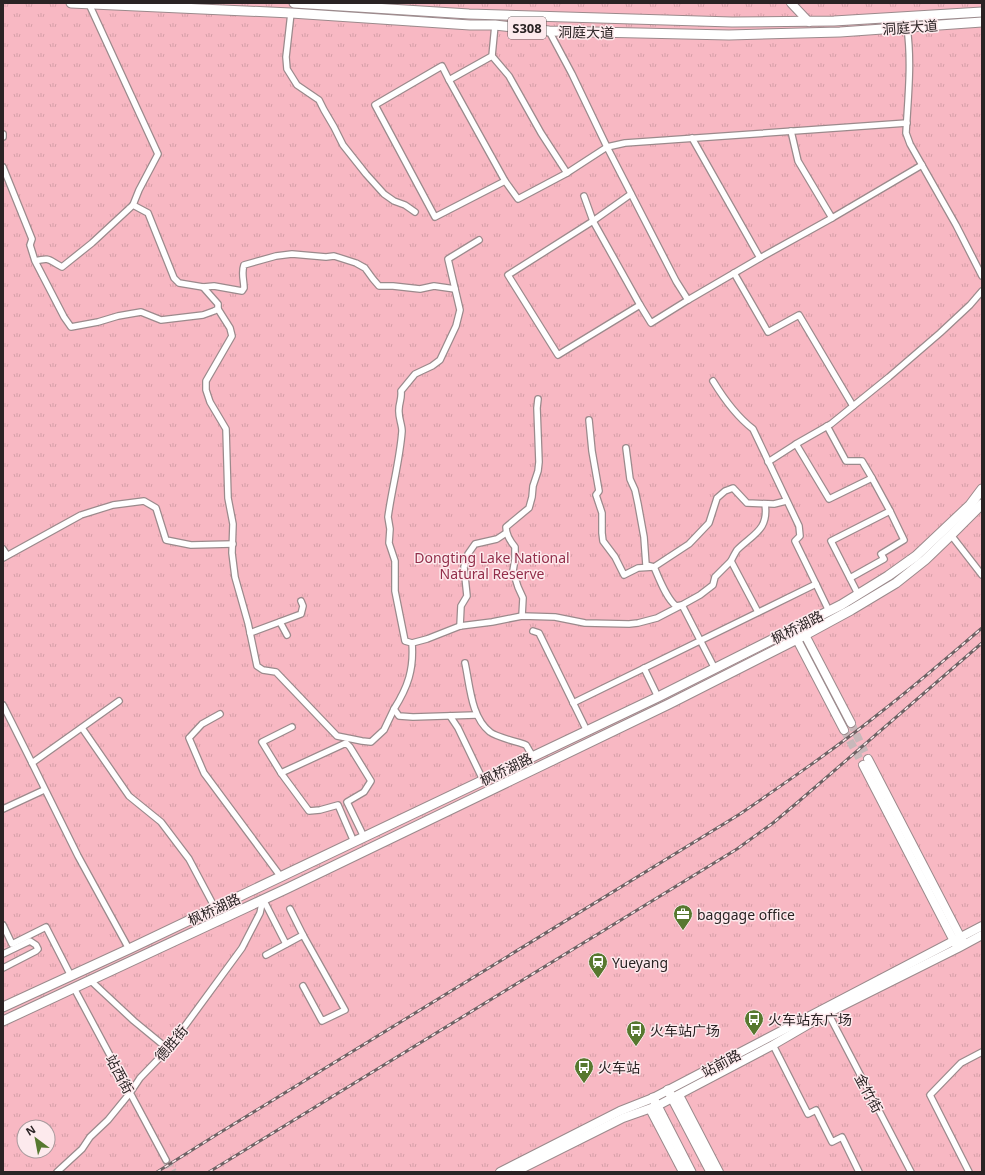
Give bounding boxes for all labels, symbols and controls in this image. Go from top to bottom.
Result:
street label: 洞庭大道 [881,16,939,38]
road number: S308 [508,17,546,39]
street label: 洞庭大道 [558,22,614,42]
park label: Dongting Lake National Natural Reserve [414,548,570,583]
street label: 枫桥湖路 [768,606,826,648]
street label: 枫桥湖路 [477,748,535,790]
street label: 枫桥湖路 [185,889,243,929]
office icon: baggage office [672,903,694,931]
place label: baggage office [697,905,795,924]
station icon: Yueyang [587,951,609,979]
place label: Yueyang [612,953,668,972]
bus stop icon: 火车站东广场 [743,1008,765,1036]
place label: 火车站东广场 [768,1010,852,1029]
bus stop icon: 火车站广场 [625,1019,647,1047]
street label: 德胜街 [150,1021,192,1065]
place label: 火车站广场 [650,1021,720,1040]
street label: 站前路 [698,1045,744,1081]
street label: 站西街 [102,1051,138,1097]
bus stop icon: 火车站 [573,1056,595,1084]
place label: 火车站 [598,1058,640,1077]
street label: 金竹街 [851,1070,887,1116]
north arrow [16,1119,56,1159]
text: N [23,1121,38,1139]

